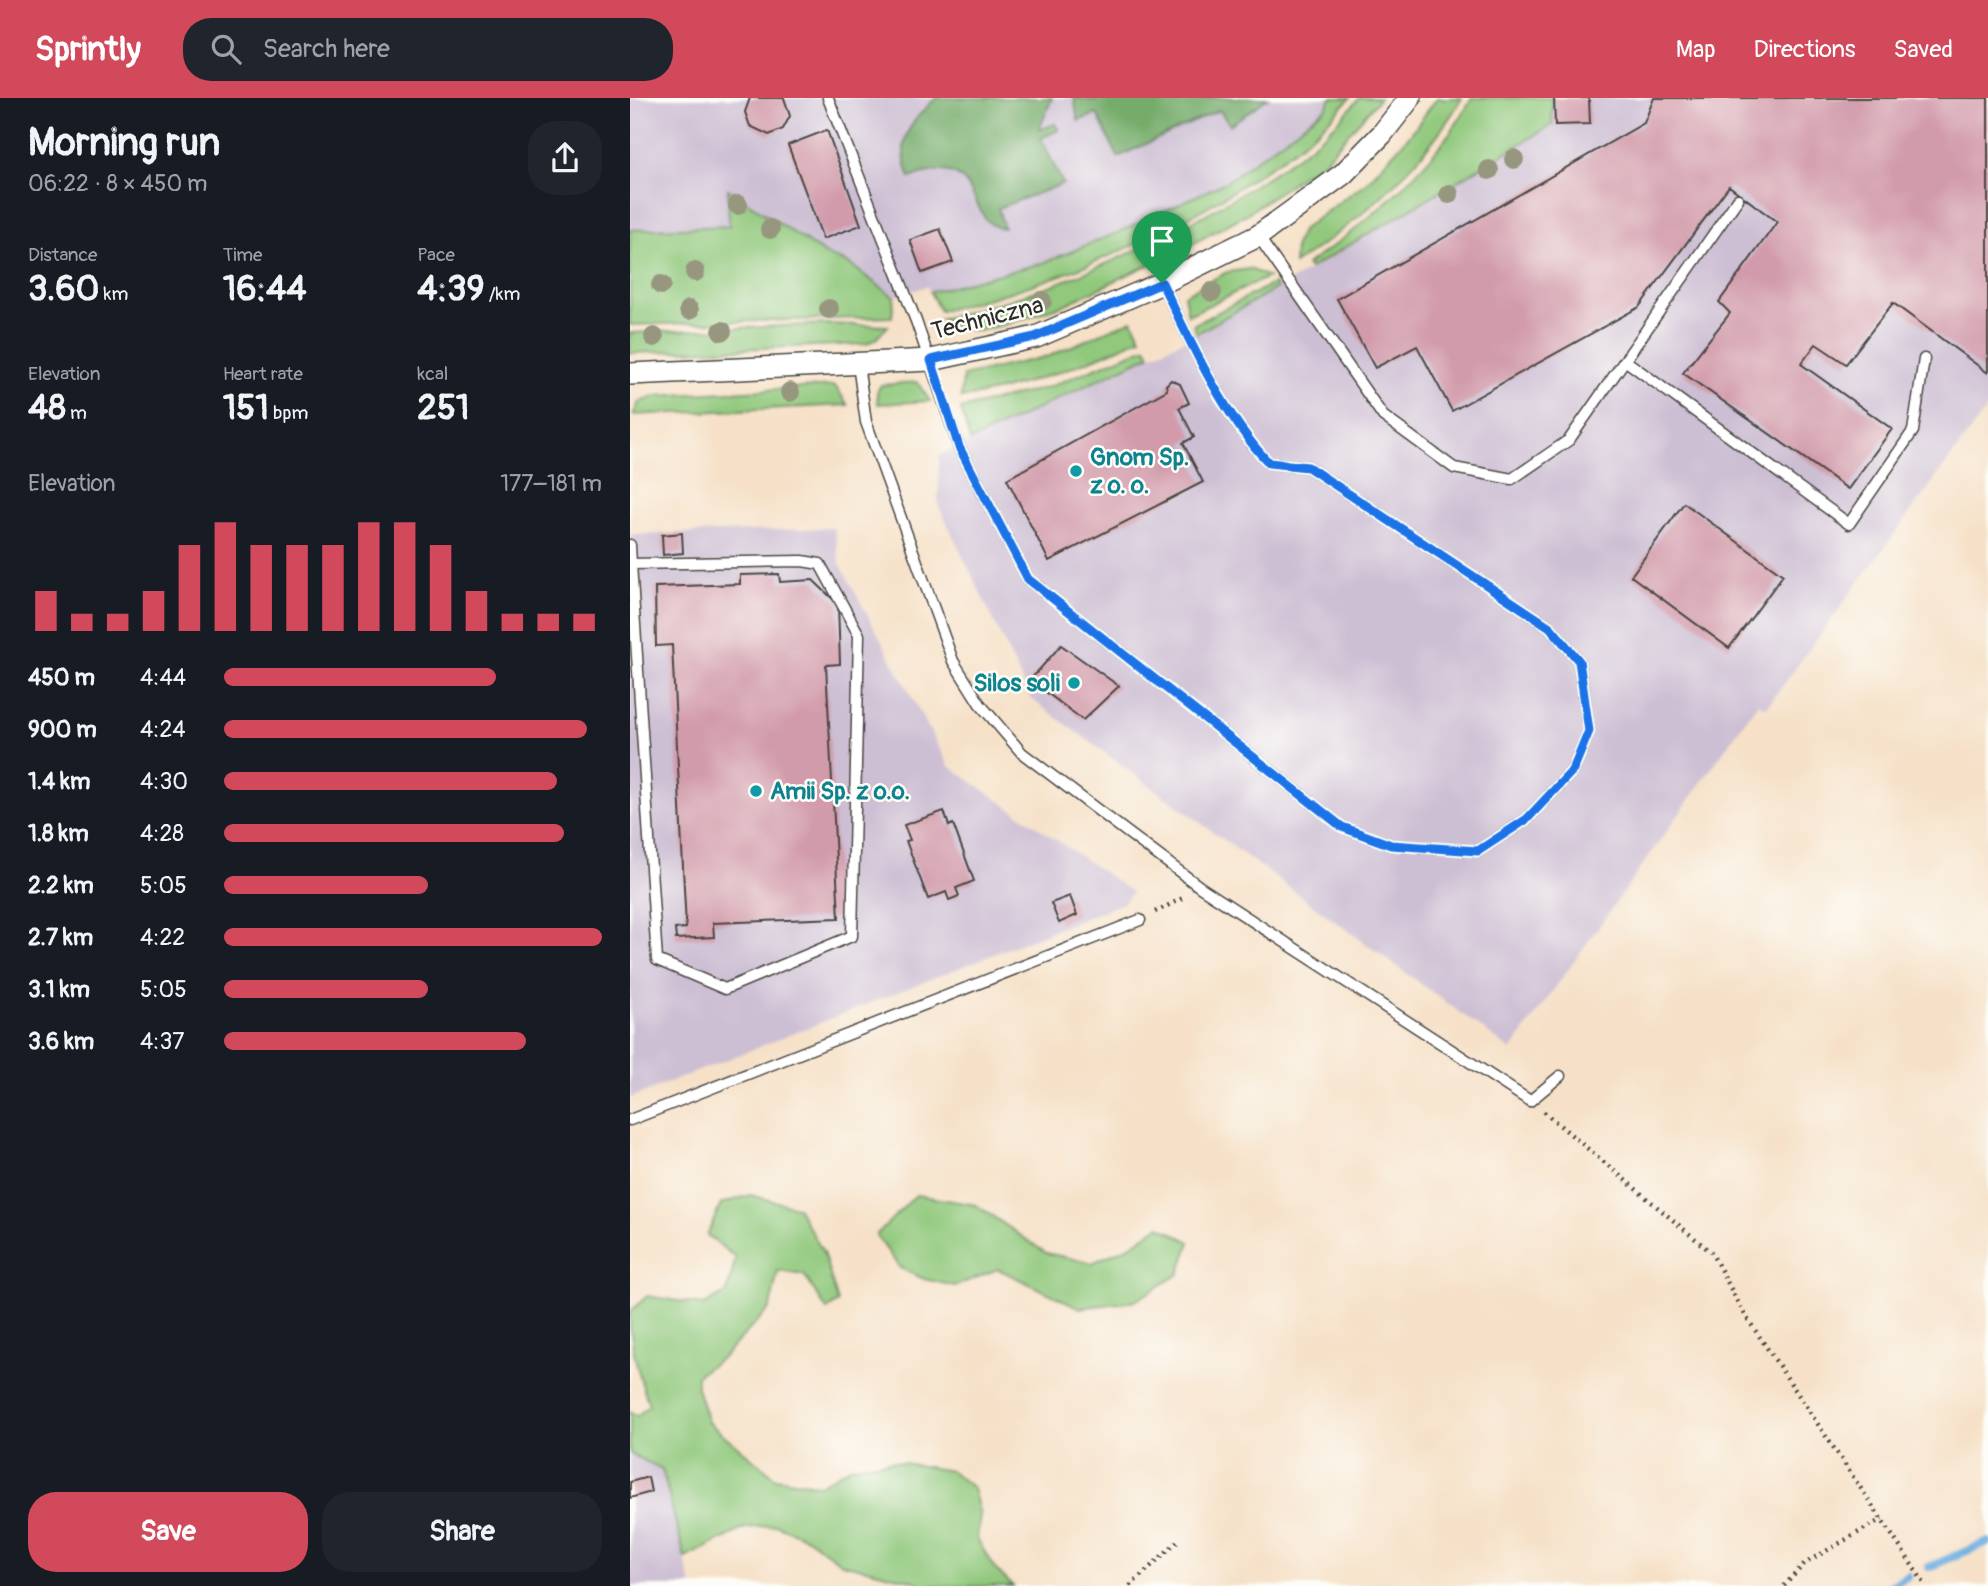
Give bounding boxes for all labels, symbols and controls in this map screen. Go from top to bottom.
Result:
search box [183,18,673,81]
text: Sprintly [35,29,141,70]
icon: search [207,30,245,68]
text: Search here [263,33,390,65]
text: Map [1676,35,1716,64]
text: Directions [1754,35,1855,64]
text: Saved [1893,35,1953,64]
text: Morning run [28,119,220,167]
button: share [528,121,602,195]
text: 06:22 · 8 × 450 m [28,169,208,198]
pin [1132,211,1192,283]
icon: arrive [1143,222,1181,260]
text: Distance [28,243,97,267]
text: Time [223,243,262,267]
text: Pace [417,243,455,267]
text: 3.60 [28,267,99,311]
text: 16:44 [223,267,307,311]
text: 4:39 [417,267,485,311]
text: km [99,282,128,306]
text: /km [485,282,520,306]
street label: Techniczna [928,291,1046,346]
text: Elevation [28,362,100,386]
text: Heart rate [223,362,303,386]
text: kcal [417,362,448,386]
text: 48 [28,386,66,430]
text: 151 [223,386,269,430]
text: 251 [417,386,470,430]
text: m [66,401,87,425]
text: bpm [269,401,308,425]
place label: Gnom Sp. z o. o. [1090,443,1189,500]
marker: Gnom Sp. z o. o. [1068,463,1084,479]
text: Elevation [28,469,116,498]
text: 177–181 m [500,469,602,498]
text: 450 m [28,663,95,692]
text: 4:44 [140,663,186,692]
place label: Silos soli [974,669,1060,698]
marker: Silos soli [1066,675,1082,691]
text: 900 m [28,715,97,744]
text: 4:24 [140,715,186,744]
text: 1.4 km [28,767,90,796]
text: 4:30 [140,767,188,796]
place label: Amii Sp. z o.o. [770,777,910,806]
marker: Amii Sp. z o.o. [748,783,764,799]
text: 1.8 km [28,819,89,848]
text: 4:28 [140,819,184,848]
text: 2.2 km [28,871,94,900]
text: 5:05 [140,871,187,900]
text: 2.7 km [28,923,93,952]
text: 4:22 [140,923,185,952]
text: 3.1 km [28,975,90,1004]
text: 5:05 [140,975,187,1004]
text: 3.6 km [28,1027,94,1056]
text: 4:37 [140,1027,184,1056]
button: Save [28,1492,308,1572]
button: Share [322,1492,602,1572]

